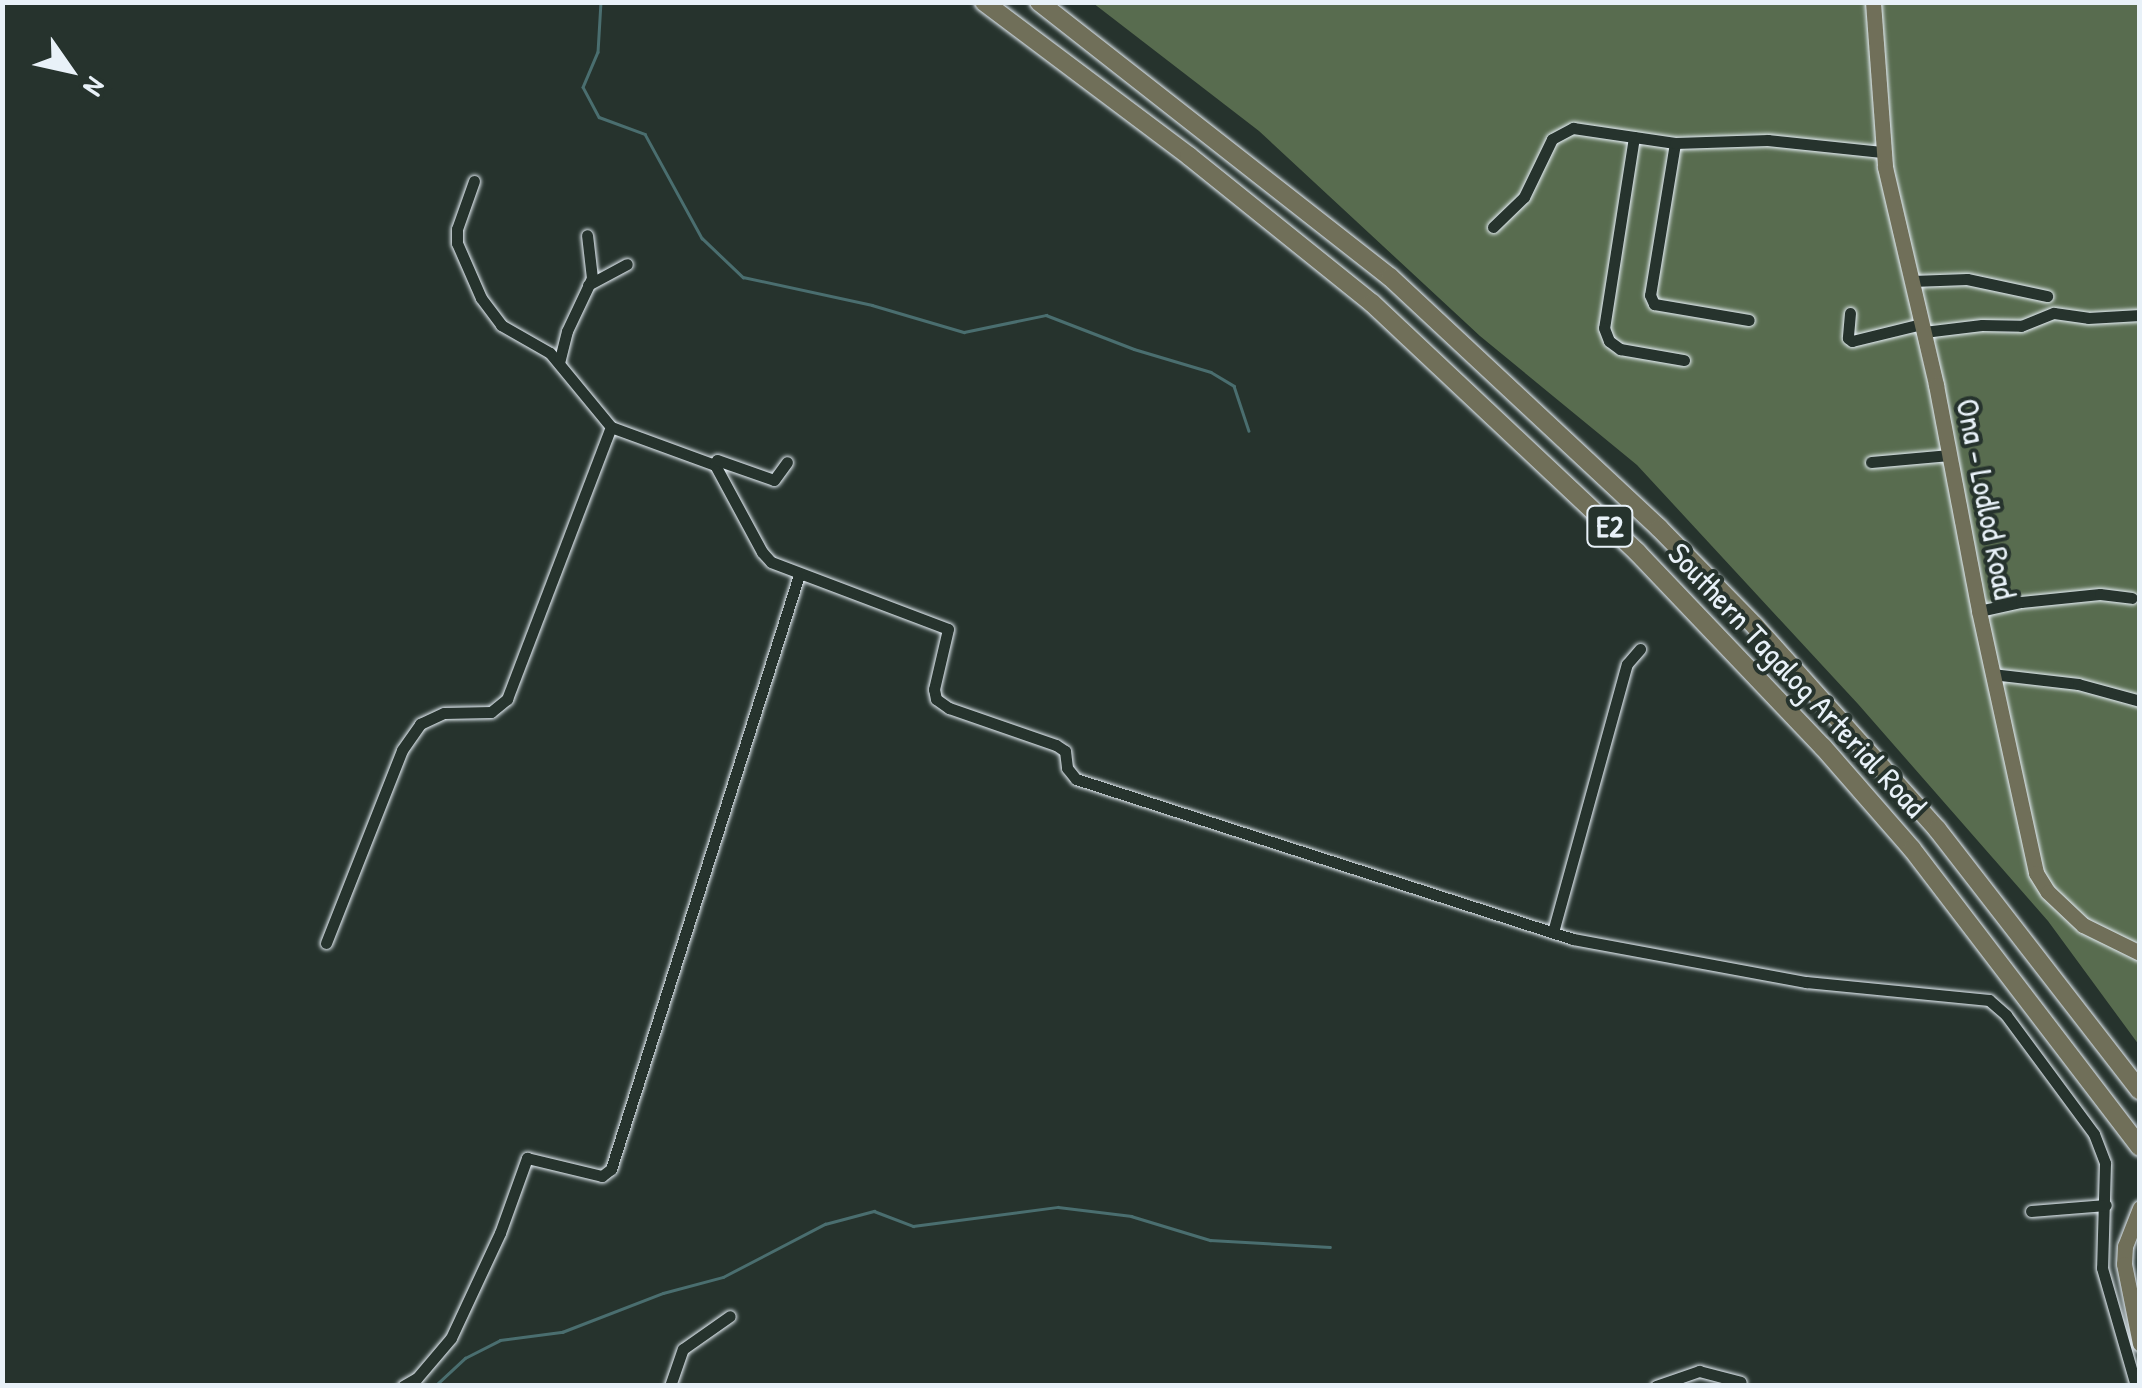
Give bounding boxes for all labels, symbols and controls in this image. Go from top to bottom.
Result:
north arrow [20,20,120,120]
text: N [75,70,115,104]
street label: Ona - Lodlod Road [1948,395,2024,603]
road number: E2 [1585,501,1635,551]
street label: Southern Tagalog Arterial Road [1660,535,1934,825]

